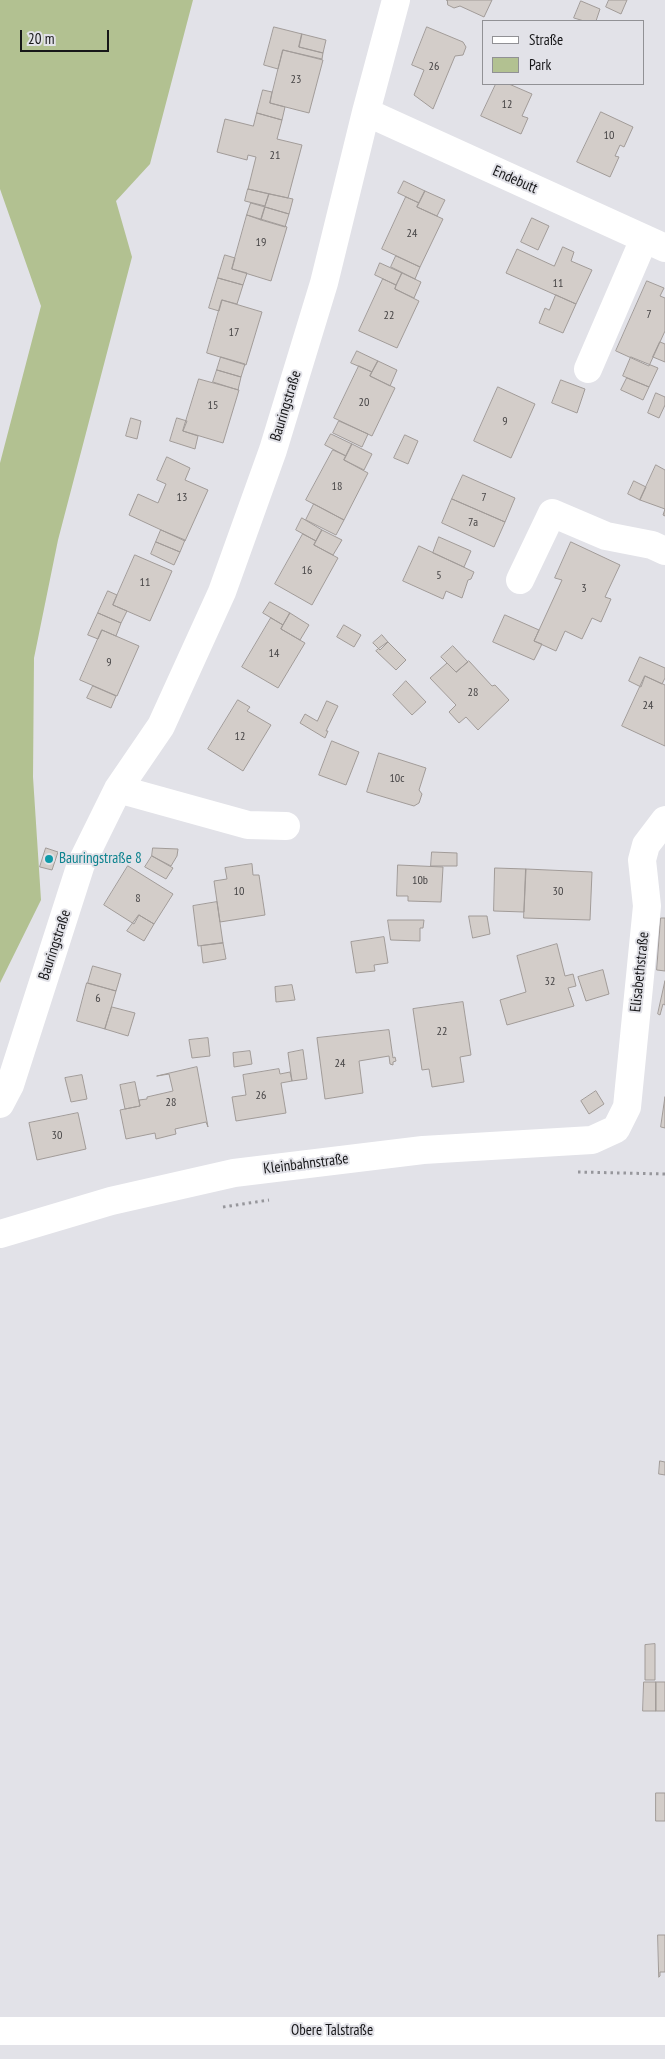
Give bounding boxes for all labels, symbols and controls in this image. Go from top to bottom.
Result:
scale bar [22,20,111,52]
legend [482,20,645,85]
text: 20 m [28,29,54,48]
text: Straße [529,30,563,49]
text: Park [529,55,551,74]
house number: 26 [429,60,439,74]
house number: 23 [291,73,301,87]
house number: 12 [502,98,512,112]
house number: 10 [604,129,614,143]
house number: 21 [270,149,280,163]
street label: Endebutt [490,162,540,198]
house number: 24 [407,227,417,241]
house number: 19 [256,236,266,250]
house number: 11 [553,277,563,291]
house number: 7 [646,308,652,322]
house number: 22 [384,309,394,323]
house number: 17 [229,326,239,340]
street label: Bauringstraße [267,369,305,443]
house number: 20 [359,396,369,410]
house number: 15 [208,399,218,413]
house number: 9 [502,415,508,429]
house number: 18 [332,480,342,494]
house number: 13 [177,491,187,505]
house number: 7 [481,491,487,505]
house number: 7a [468,516,478,530]
house number: 16 [302,564,312,578]
house number: 5 [436,569,442,583]
house number: 11 [140,576,150,590]
house number: 3 [581,582,587,596]
house number: 14 [269,647,279,661]
house number: 9 [106,656,112,670]
house number: 28 [468,686,478,700]
house number: 24 [643,699,653,713]
house number: 12 [235,730,245,744]
house number: 10c [389,772,405,786]
place label: Bauringstraße 8 [59,850,142,868]
marker: Bauringstraße 8 [43,853,55,865]
house number: 10b [412,874,428,888]
house number: 10 [234,885,244,899]
house number: 30 [553,885,563,899]
house number: 8 [135,892,141,906]
street label: Bauringstraße [35,908,75,982]
street label: Elisabethstraße [627,931,653,1013]
house number: 32 [545,975,555,989]
house number: 6 [95,992,101,1006]
house number: 22 [437,1025,447,1039]
house number: 24 [335,1057,345,1071]
house number: 26 [256,1089,266,1103]
house number: 28 [166,1096,176,1110]
house number: 30 [52,1129,62,1143]
street label: Kleinbahnstraße [263,1150,349,1178]
street label: Obere Talstraße [291,2022,373,2040]

